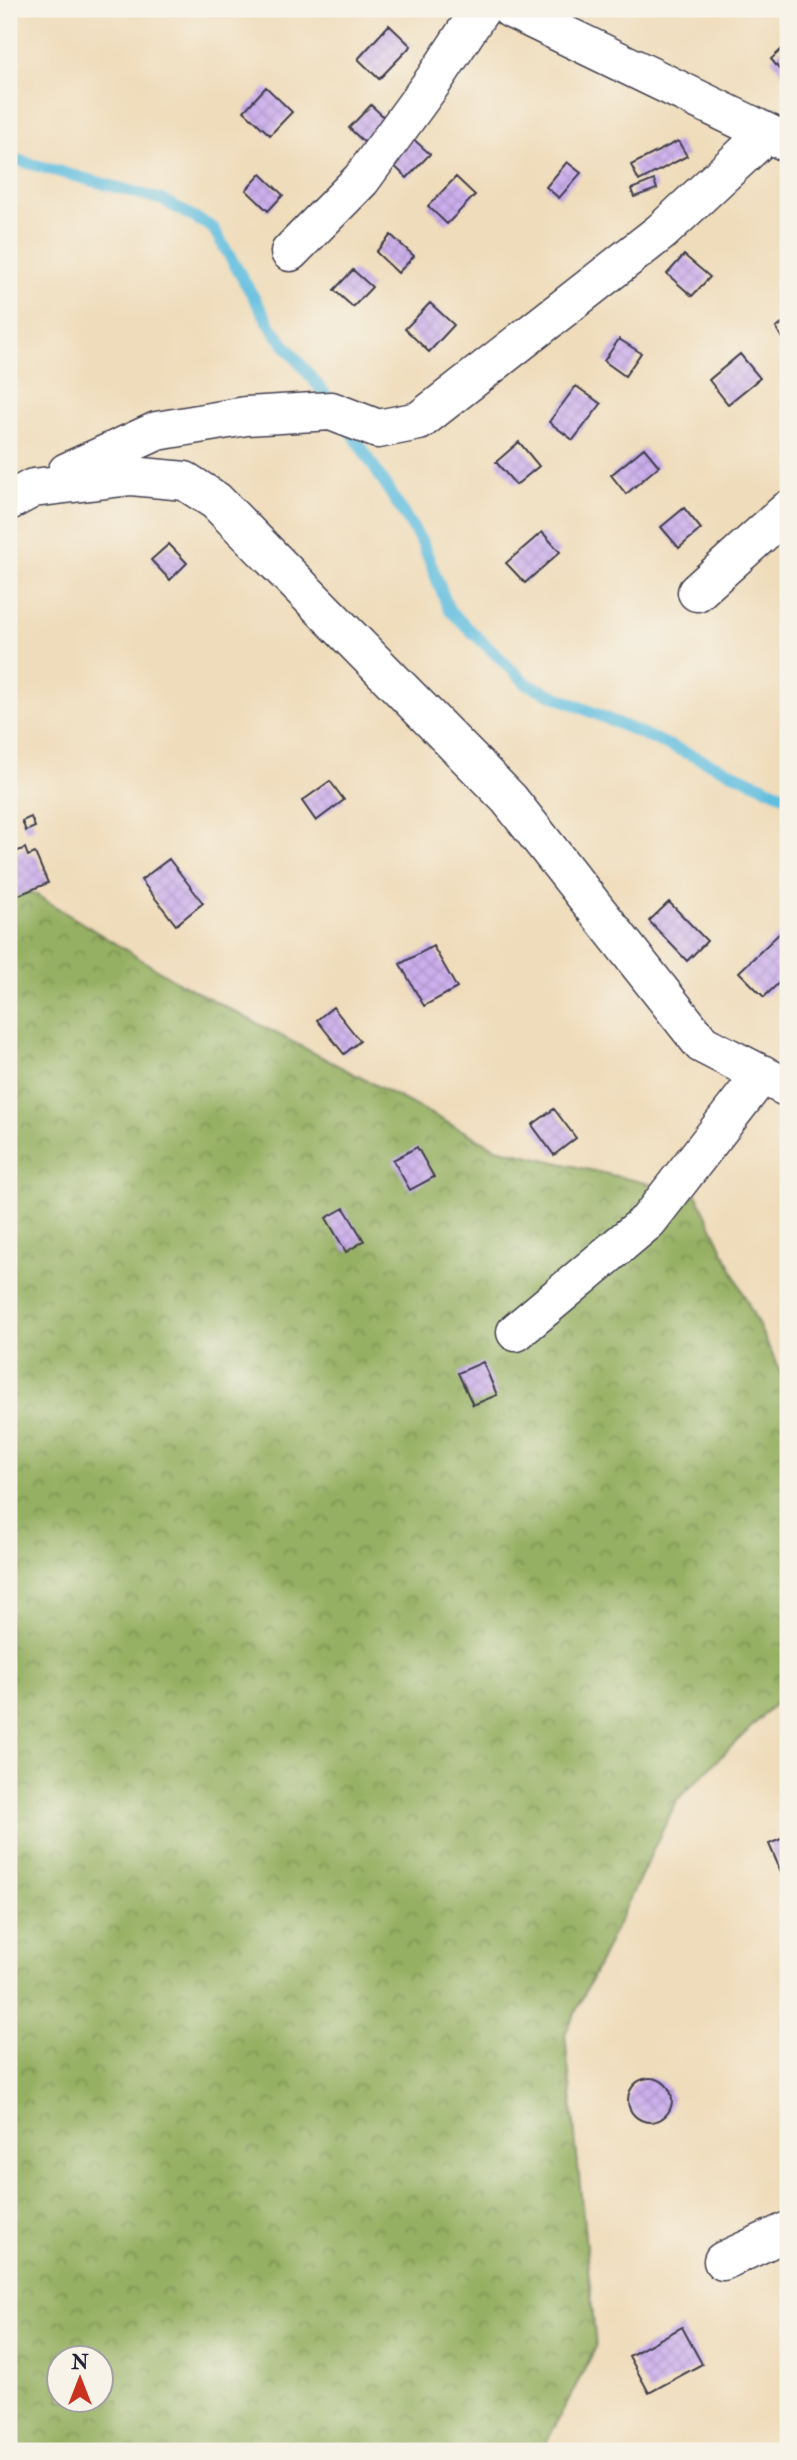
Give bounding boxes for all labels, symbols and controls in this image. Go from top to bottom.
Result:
north arrow [46,2344,116,2414]
text: N [70,2351,89,2375]

